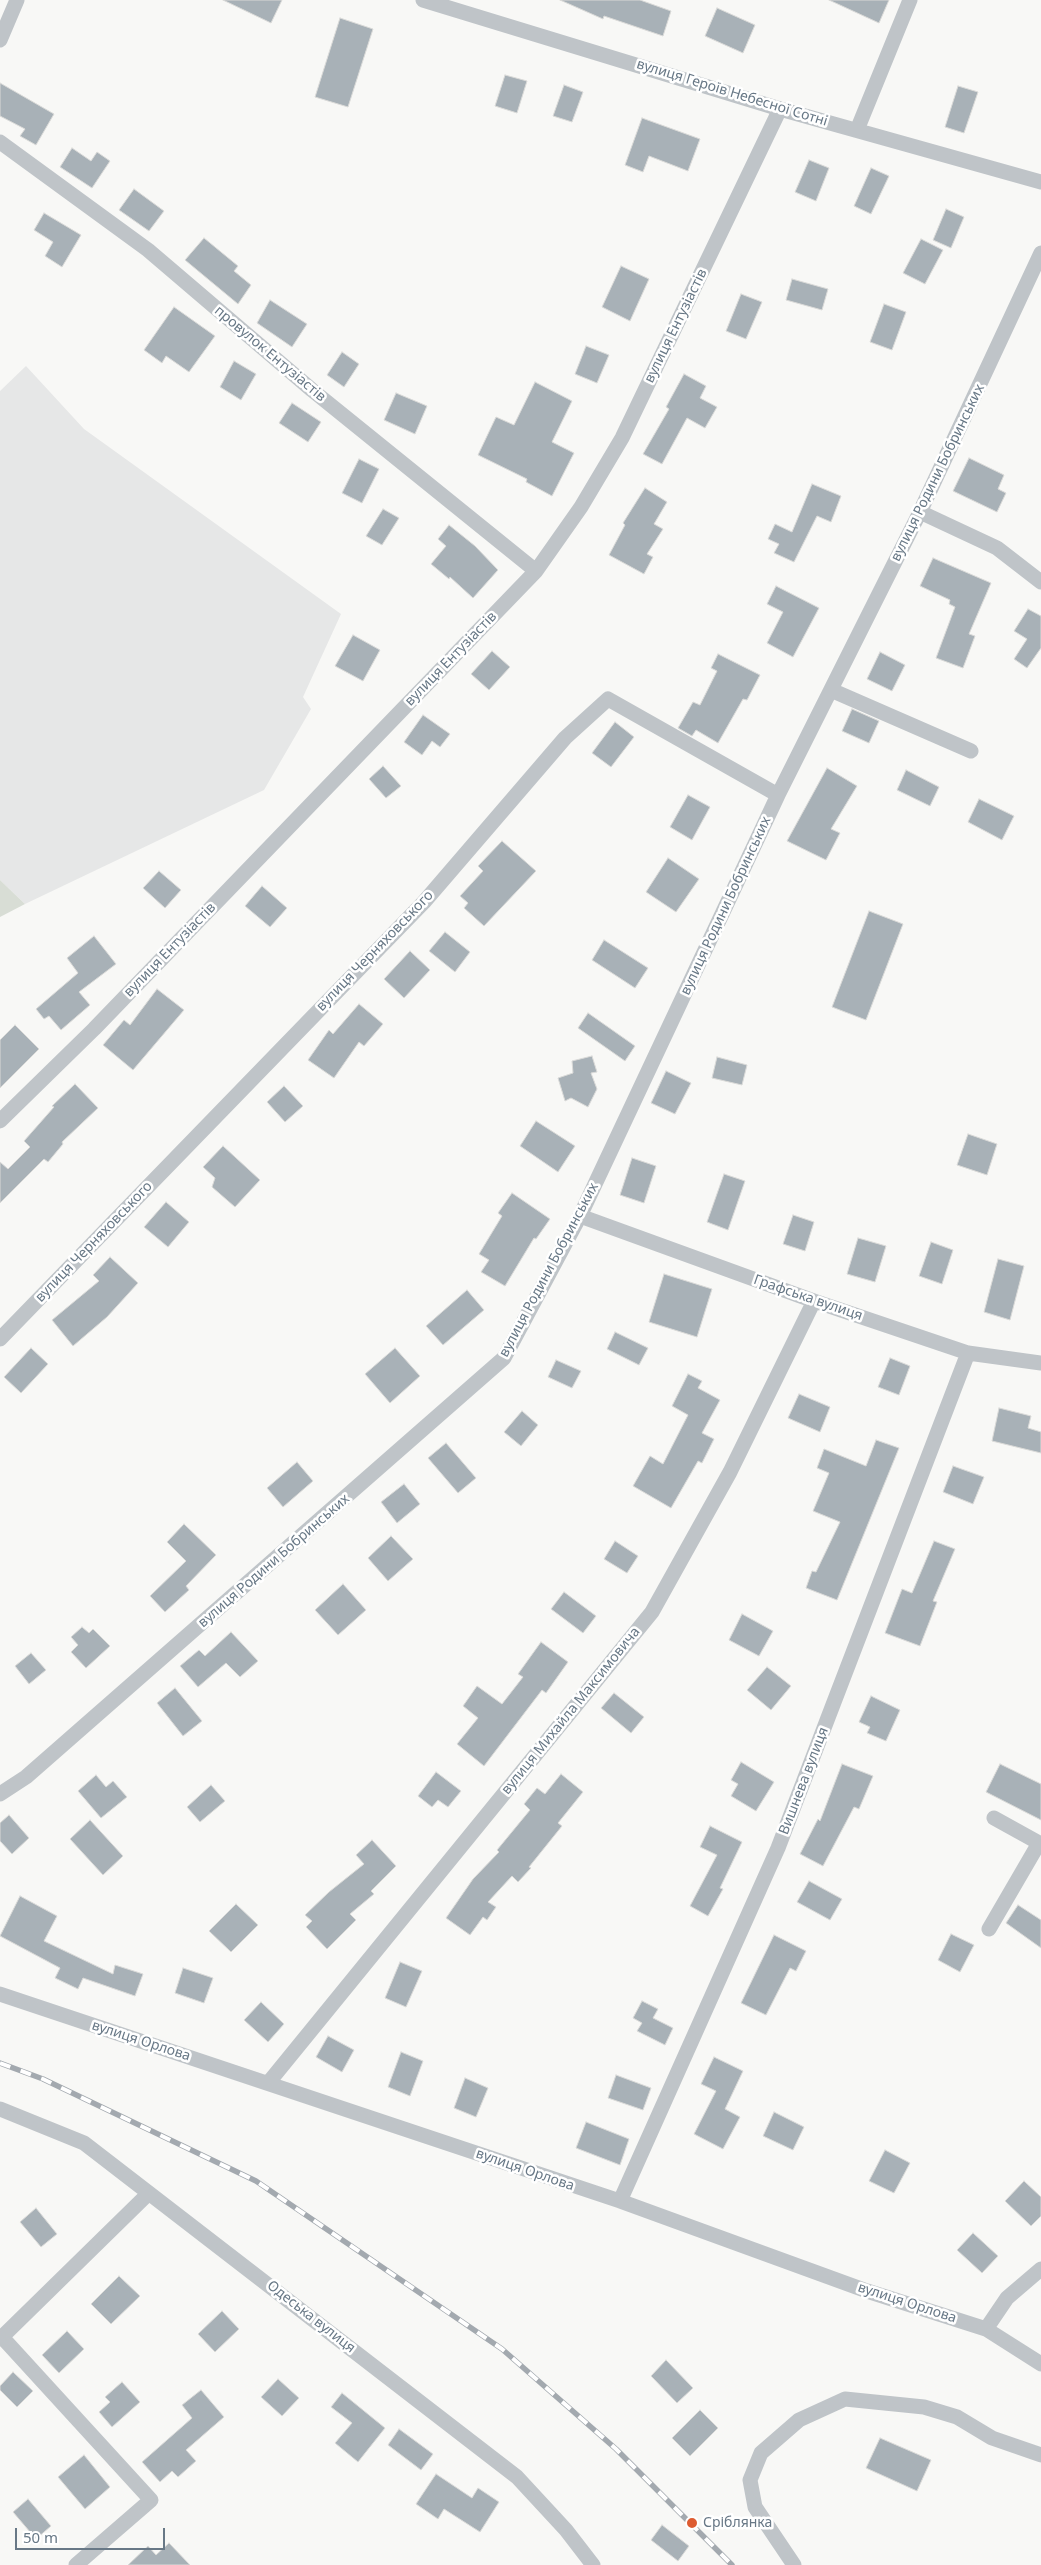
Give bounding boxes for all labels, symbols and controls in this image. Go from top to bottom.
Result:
street label: вулиця Героїв Небесної Сотні [635,56,829,130]
street label: вулиця Ентузіастів [641,266,711,386]
street label: провулок Ентузіастів [211,302,329,406]
street label: вулиця Родини Бобринських [888,382,988,564]
street label: вулиця Ентузіастів [402,608,500,710]
street label: вулиця Родини Бобринських [677,814,775,998]
street label: вулиця Черняховського [313,887,437,1015]
street label: вулиця Ентузіастів [121,899,219,1001]
street label: вулиця Черняховського [32,1178,156,1306]
street label: вулиця Родини Бобринських [496,1180,602,1360]
street label: Графська вулиця [751,1271,865,1325]
street label: вулиця Родини Бобринських [195,1491,353,1631]
street label: вулиця Михайла Максимовича [498,1624,644,1798]
street label: Вишнева вулиця [776,1725,832,1837]
street label: вулиця Орлова [90,2017,192,2065]
street label: вулиця Орлова [474,2145,576,2195]
street label: Одеська вулиця [263,2277,359,2357]
street label: вулиця Орлова [856,2279,958,2327]
place label: Сріблянка [703,2515,772,2531]
marker: Сріблянка [685,2516,699,2530]
scale bar [18,2518,168,2550]
text: 50 m [23,2527,58,2547]

